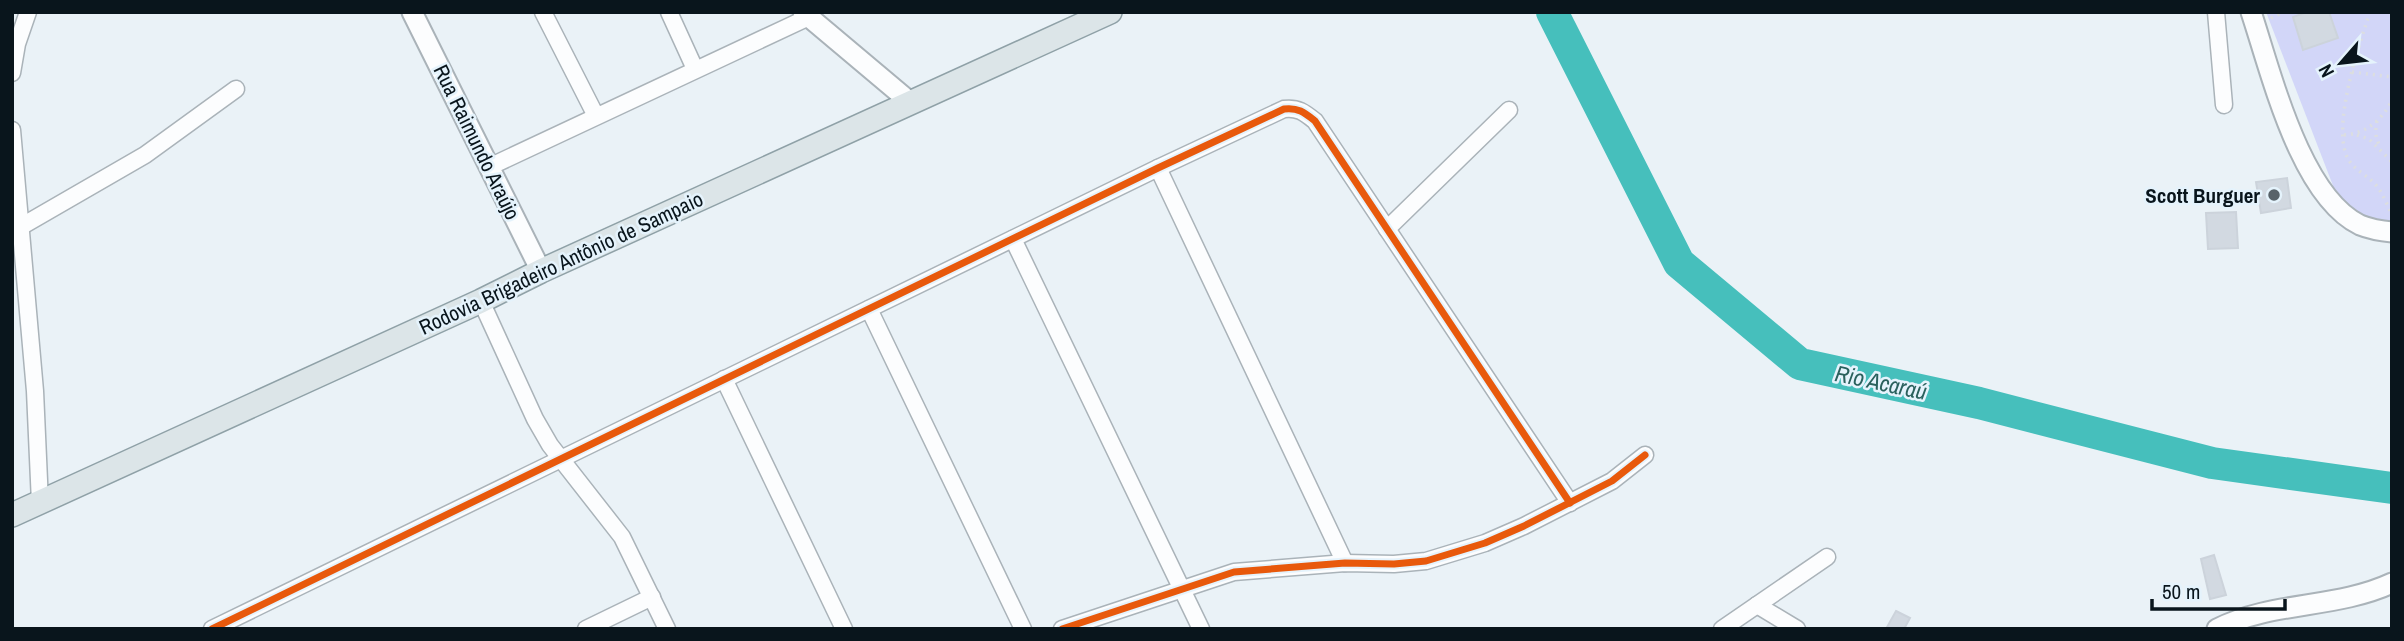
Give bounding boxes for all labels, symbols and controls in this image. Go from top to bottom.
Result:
north arrow [2306,28,2376,98]
street label: Rua Raimundo Araújo [427,59,527,225]
text: N [2312,60,2340,82]
place label: Scott Burguer [2145,181,2260,210]
street label: Rodovia Brigadeiro Antônio de Sampaio [414,184,708,342]
marker: Scott Burguer [2266,187,2282,203]
water label: Rio Acaraú [1832,357,1930,407]
scale bar [2152,568,2285,612]
text: 50 m [2162,577,2200,606]

